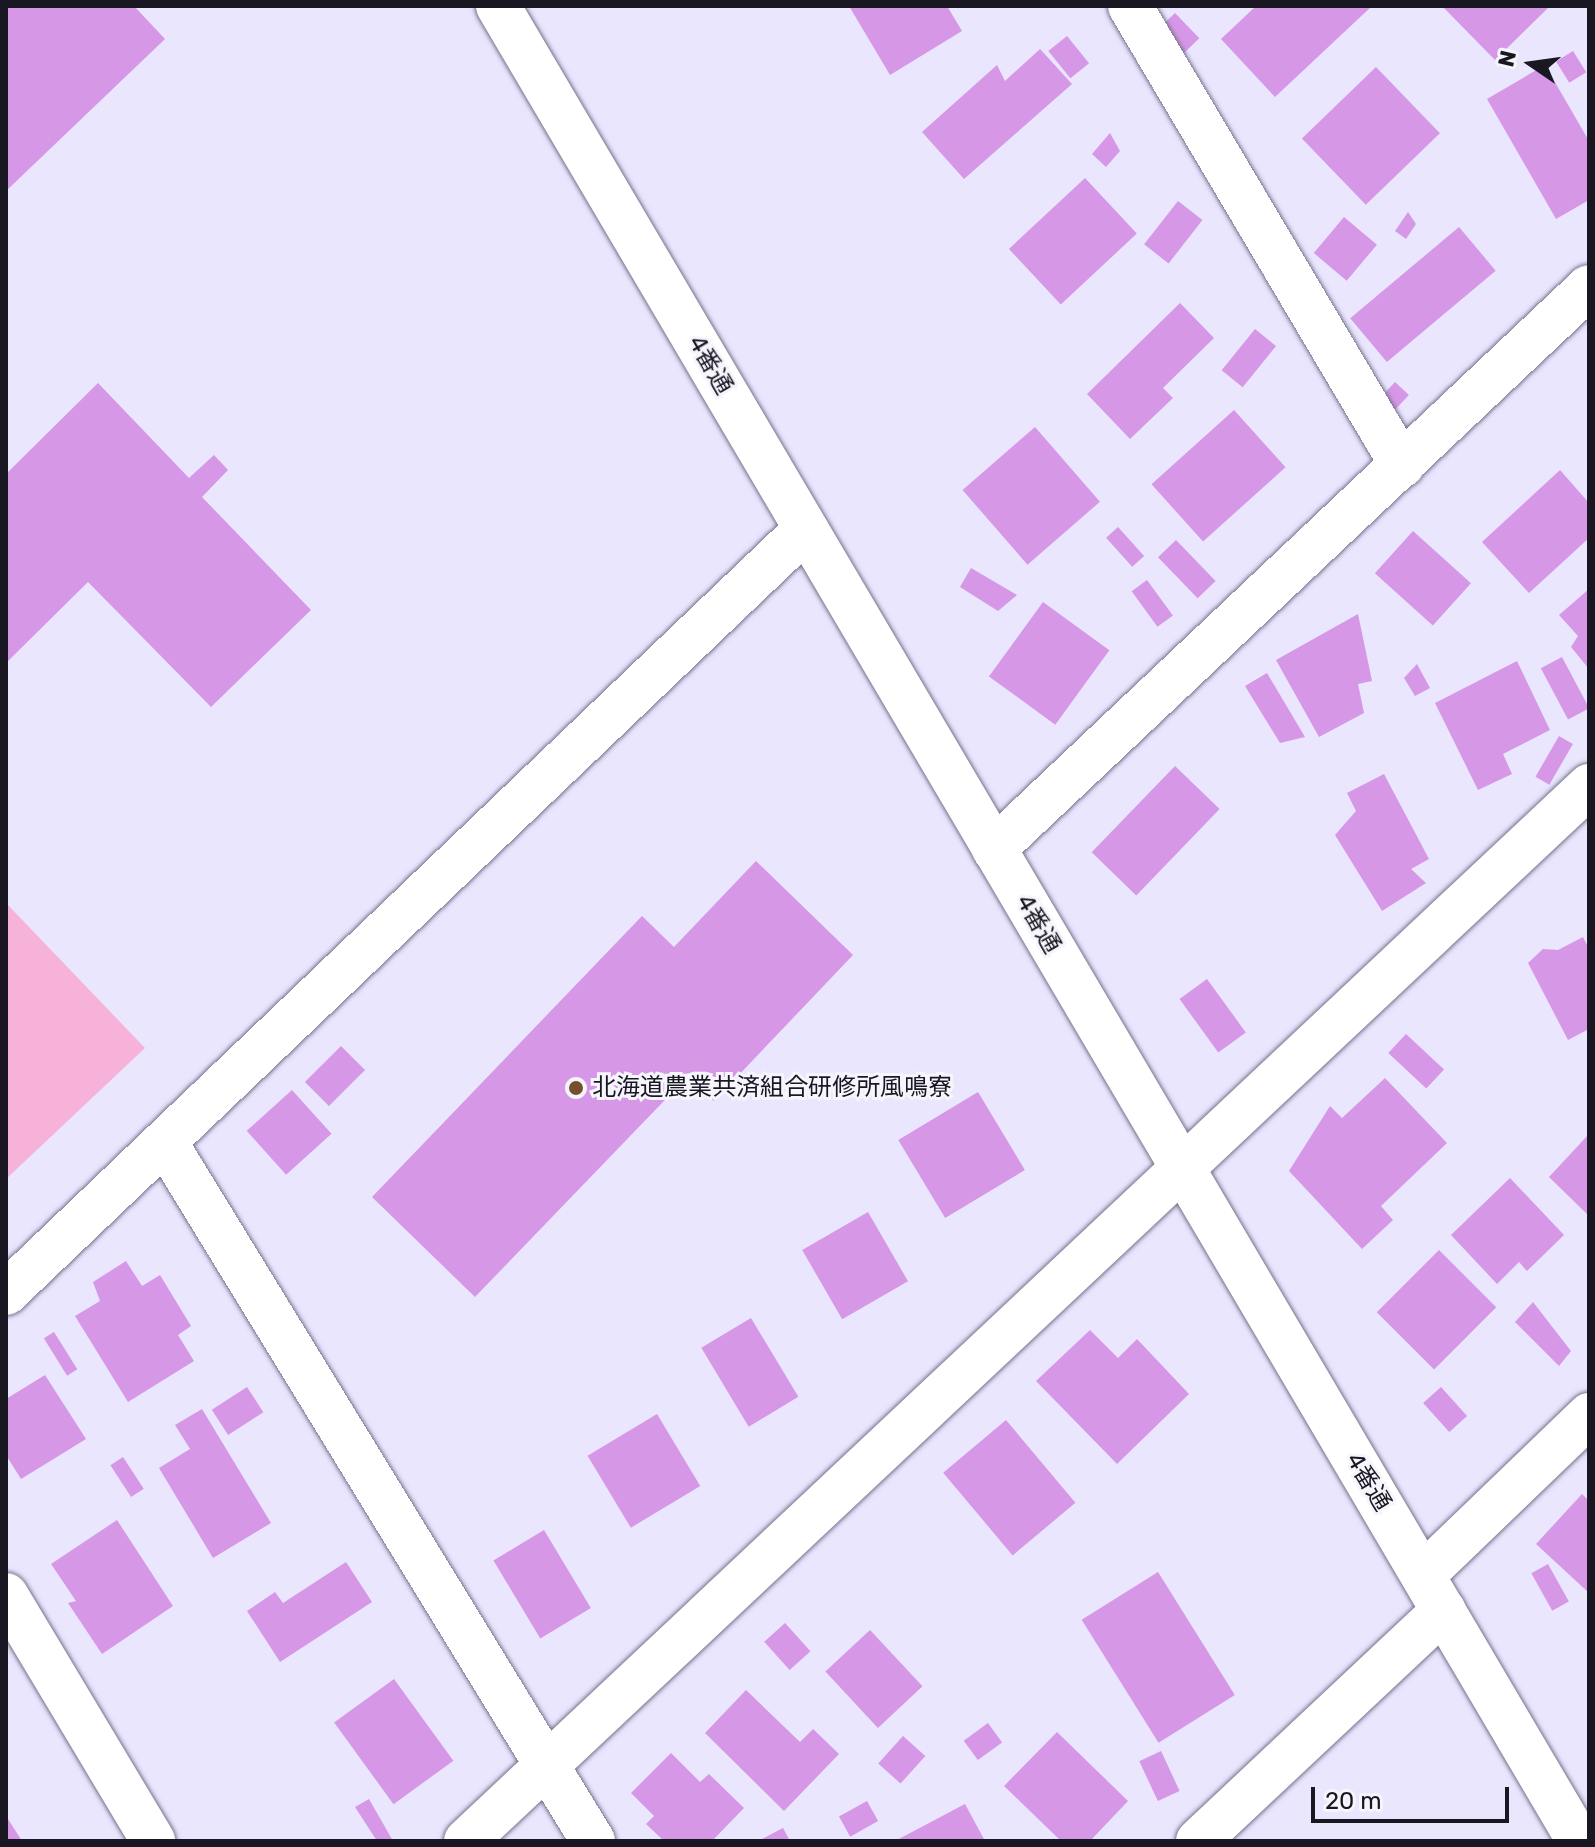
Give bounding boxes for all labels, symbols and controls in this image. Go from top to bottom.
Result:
north arrow [1491,24,1571,104]
text: N [1492,48,1522,69]
street label: 4番通 [682,331,738,399]
street label: 4番通 [1010,890,1066,958]
place label: 北海道農業共済組合研修所風鳴寮 [592,1074,952,1102]
marker: 北海道農業共済組合研修所風鳴寮 [567,1079,585,1097]
street label: 4番通 [1339,1448,1397,1516]
scale bar [1315,1771,1513,1821]
text: 20 m [1325,1787,1382,1815]

